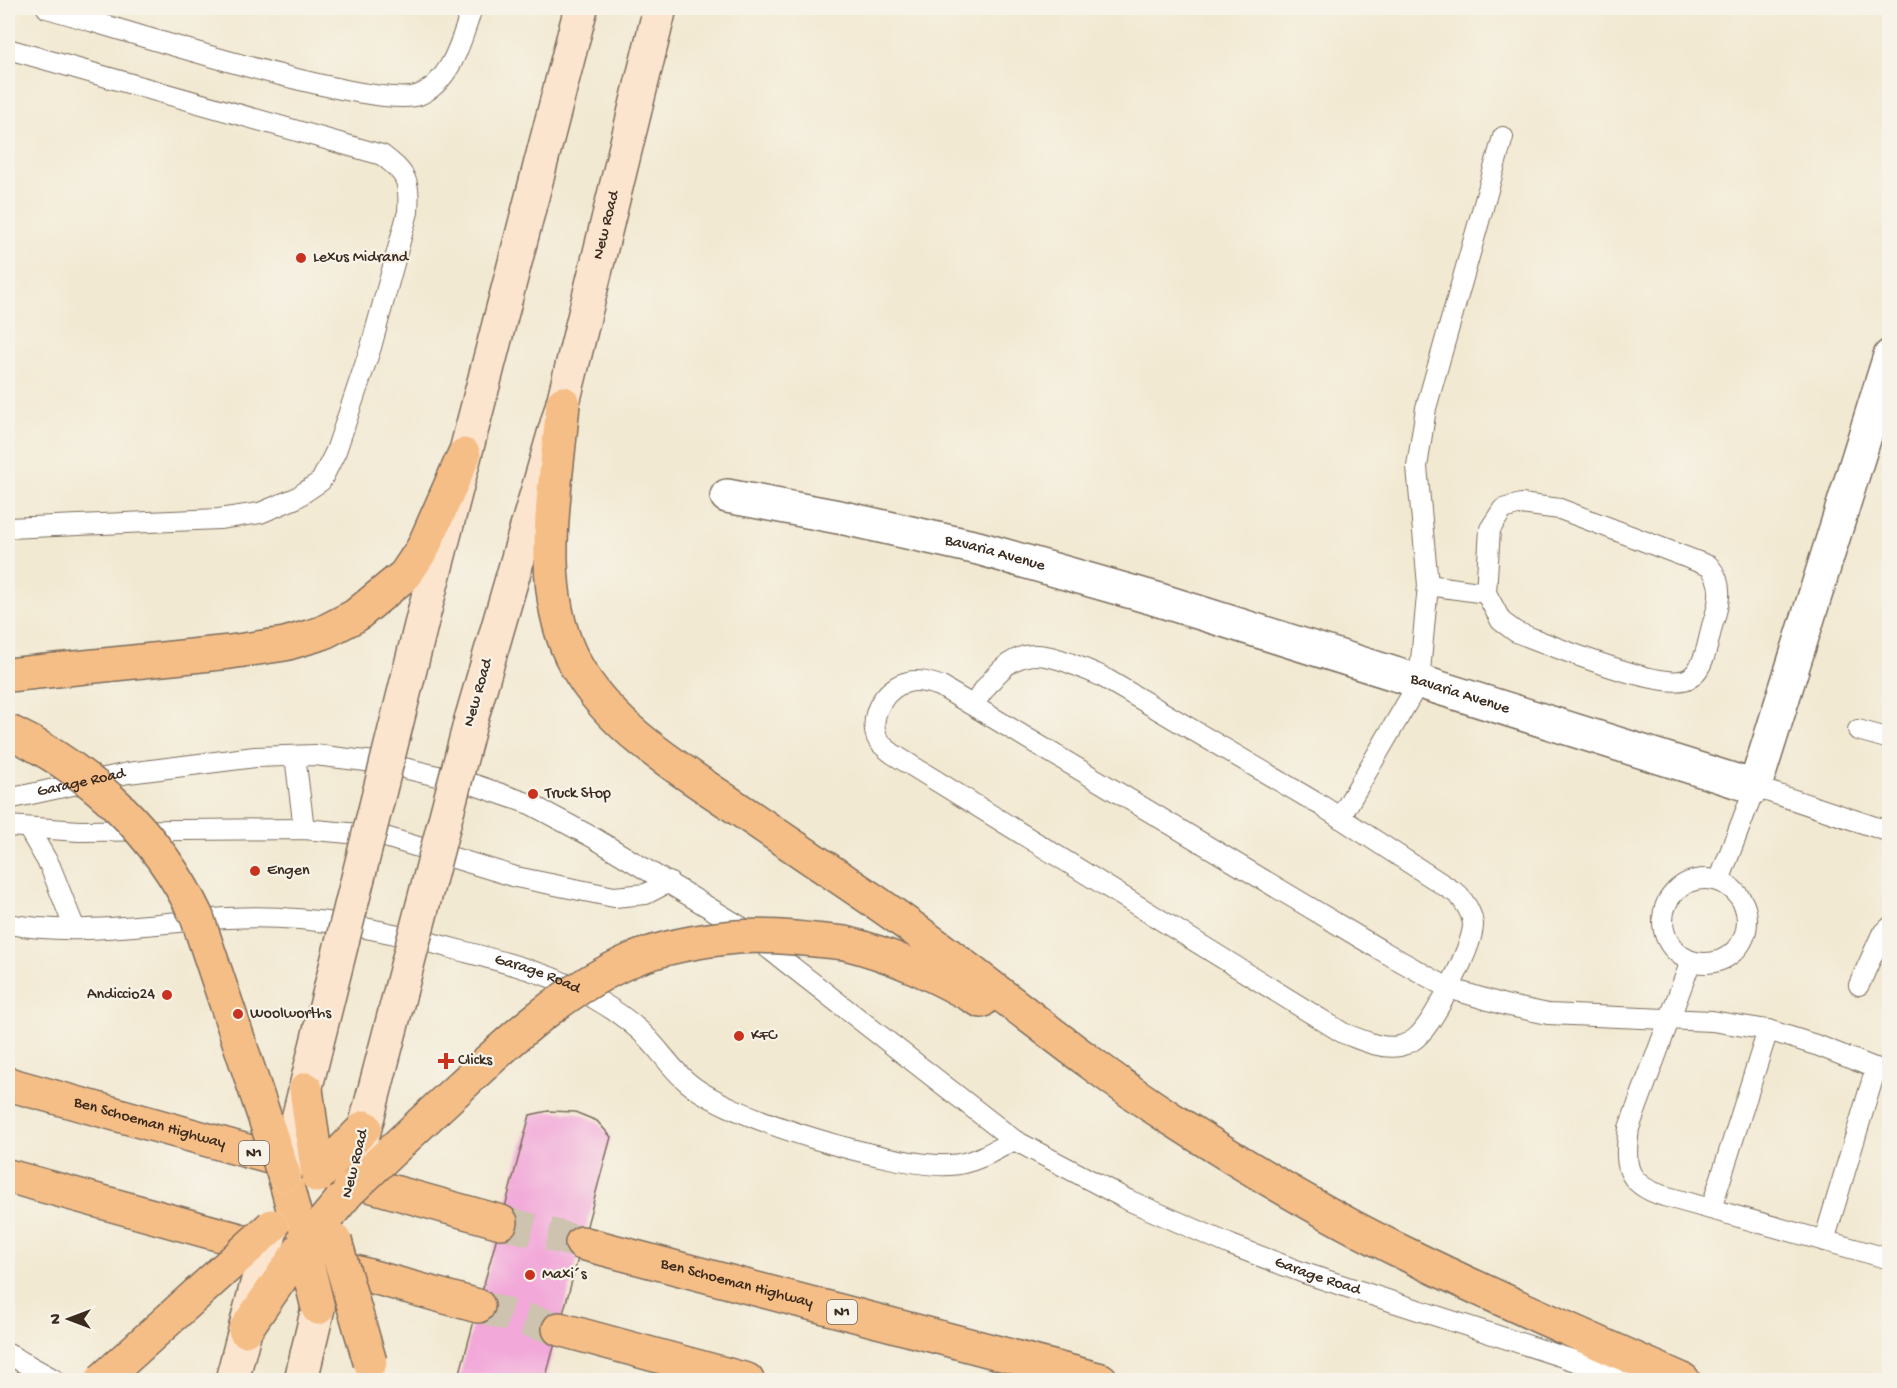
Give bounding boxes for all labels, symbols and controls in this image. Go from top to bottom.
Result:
street label: New Road [589,188,625,262]
place label: Lexus Midrand [313,249,410,268]
marker: Lexus Midrand [294,251,308,265]
street label: Bavaria Avenue [942,531,1048,576]
street label: New Road [460,655,498,729]
street label: Bavaria Avenue [1407,670,1513,719]
street label: Garage Road [35,764,129,802]
place label: Truck Stop [544,785,611,804]
marker: Truck Stop [526,787,540,801]
place label: Engen [267,862,310,881]
marker: Engen [248,864,262,878]
street label: Garage Road [492,950,585,999]
place label: Andiccio24 [87,986,155,1005]
marker: Andiccio24 [160,988,174,1002]
place label: Woolworths [250,1005,332,1024]
marker: Woolworths [231,1007,245,1021]
place label: KFC [751,1027,778,1046]
marker: KFC [732,1029,746,1043]
place label: Clicks [458,1052,493,1071]
marker: Clicks [439,1054,453,1068]
street label: Ben Schoeman Highway [70,1093,228,1154]
street label: New Road [338,1126,374,1200]
road number: N1 [239,1141,269,1165]
street label: Garage Road [1272,1253,1364,1301]
street label: Ben Schoeman Highway [657,1254,815,1313]
place label: Maxi´s [542,1266,588,1285]
marker: Maxi´s [523,1268,537,1282]
north arrow [39,1289,99,1349]
road number: N1 [827,1300,857,1324]
text: N [48,1313,67,1324]

